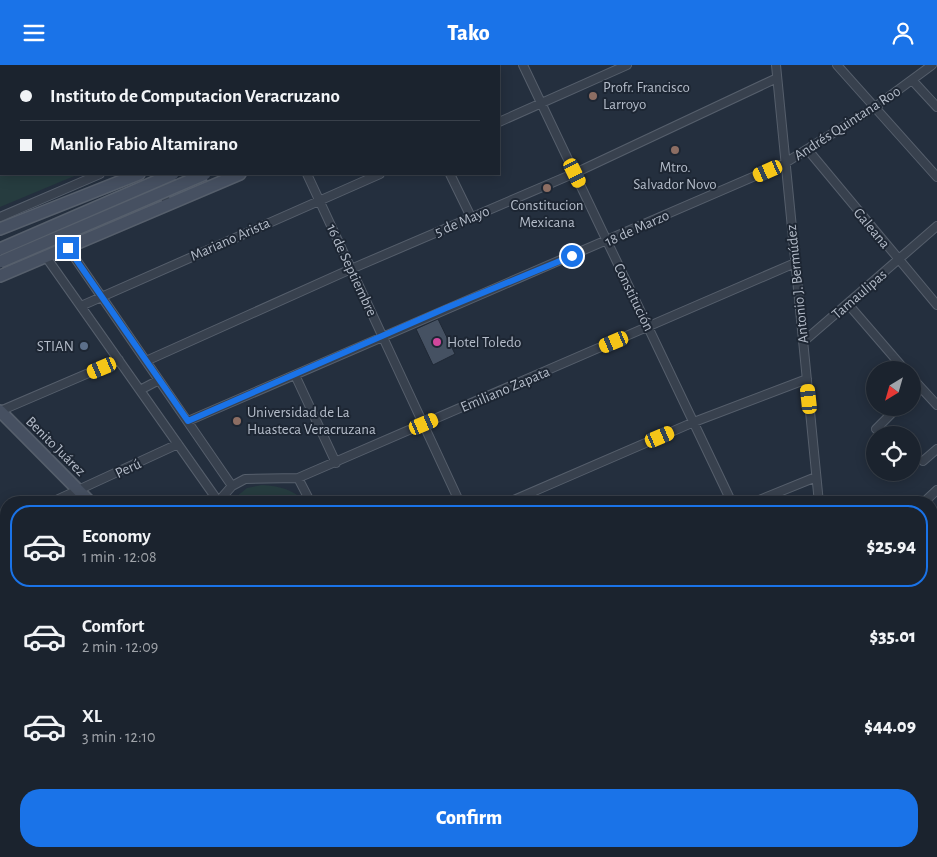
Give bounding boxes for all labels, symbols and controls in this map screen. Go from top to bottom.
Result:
icon: menu [20,19,48,47]
icon: person [889,19,917,47]
text: Tako [447,22,490,44]
place label: Profr. Francisco Larroyo [603,80,690,112]
street label: Andrés Quintana Roo [791,83,903,163]
text: Instituto de Computacion Veracruzano [50,87,340,106]
marker: Profr. Francisco Larroyo [587,90,599,102]
text: Manlio Fabio Altamirano [50,135,238,154]
marker: Mtro. Salvador Novo [669,144,681,156]
car [561,156,588,190]
car [751,158,784,184]
place label: Mtro. Salvador Novo [633,160,717,192]
marker: Constitucion Mexicana [541,182,553,194]
place label: Constitucion Mexicana [510,198,584,230]
street label: 5 de Mayo [433,203,492,240]
street label: Galeana [850,205,893,252]
street label: 18 de Marzo [603,208,672,249]
street label: Mariano Arista [188,215,272,264]
street label: 16 de Septiembre [324,222,379,319]
street label: Antonio J. Bermúdez [784,224,811,344]
route end [57,237,79,259]
route start [561,245,583,267]
street label: Constitución [611,261,656,333]
street label: Tamaulipas [829,267,890,322]
car [597,329,630,355]
place label: Hotel Toledo [447,335,521,350]
marker: Hotel Toledo [431,336,443,348]
place label: STIAN [37,339,74,354]
marker: STIAN [78,340,90,352]
car [85,355,118,381]
north arrow [866,361,921,416]
map controls [866,361,921,481]
street label: Emiliano Zapata [458,364,552,415]
car [799,383,818,415]
place label: Universidad de La Huasteca Veracruzana [247,405,376,437]
car [407,411,440,437]
street label: Benito Juárez [23,414,88,479]
marker: Universidad de La Huasteca Veracruzana [231,415,243,427]
car [643,424,676,450]
button: locate [866,426,921,481]
street label: Perú [113,456,144,481]
icon: car [22,524,67,569]
text: Economy [82,527,151,546]
text: $25.94 [866,537,916,556]
text: 1 min · 12:08 [82,549,157,565]
icon: car [22,614,67,659]
text: Comfort [82,617,144,636]
text: $35.01 [869,627,916,646]
text: 2 min · 12:09 [82,639,158,655]
icon: car [22,704,67,749]
text: XL [82,707,102,726]
text: $44.09 [864,717,916,736]
text: 3 min · 12:10 [82,729,156,745]
button: Confirm [20,789,918,847]

